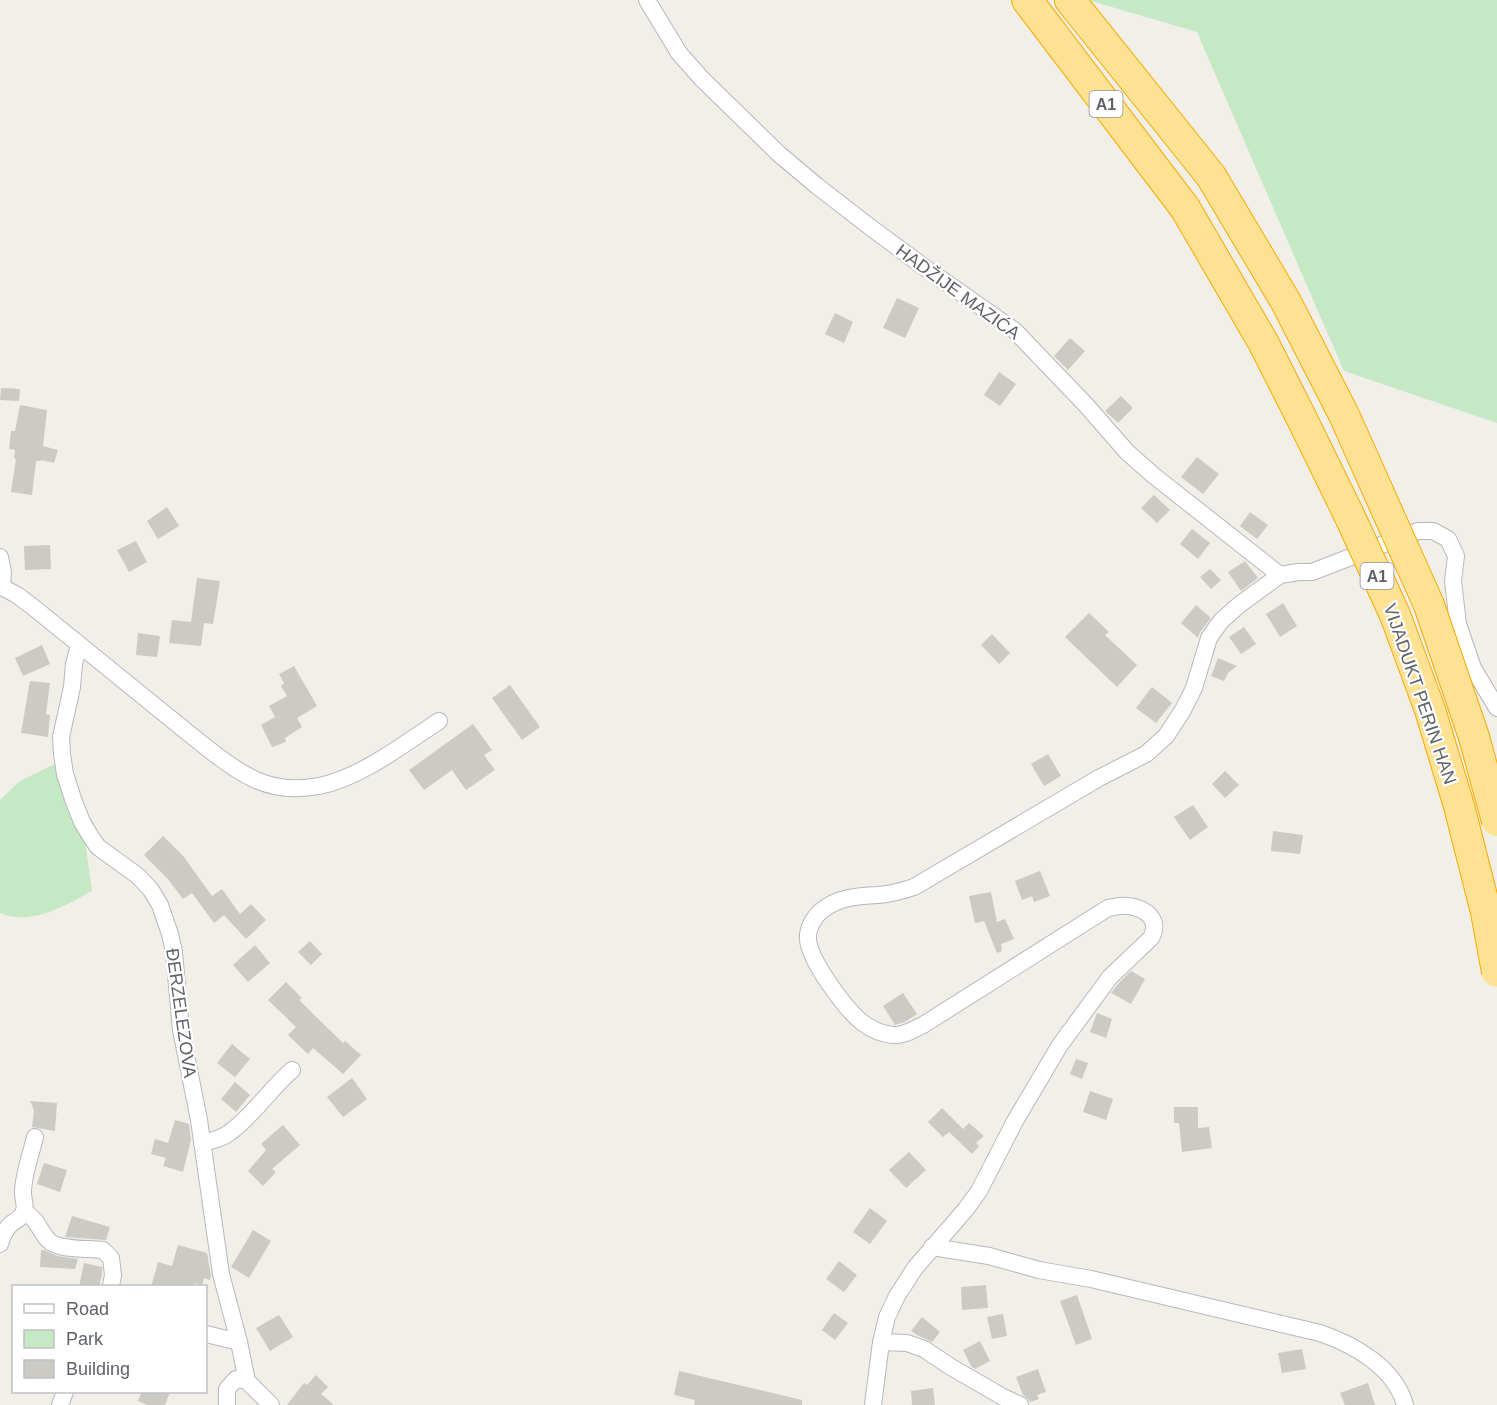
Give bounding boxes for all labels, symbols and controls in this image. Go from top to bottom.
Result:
road number: A1 [1090,91,1122,117]
street label: HADŽIJE MAZIĆA [892,240,1024,344]
road number: A1 [1360,563,1394,589]
street label: VIJADUKT PERIN HAN [1380,601,1460,787]
street label: ĐERZELEZOVA [162,947,200,1079]
legend [12,1285,207,1393]
text: Road [66,1299,109,1319]
text: Park [66,1329,104,1349]
text: Building [66,1359,130,1379]

